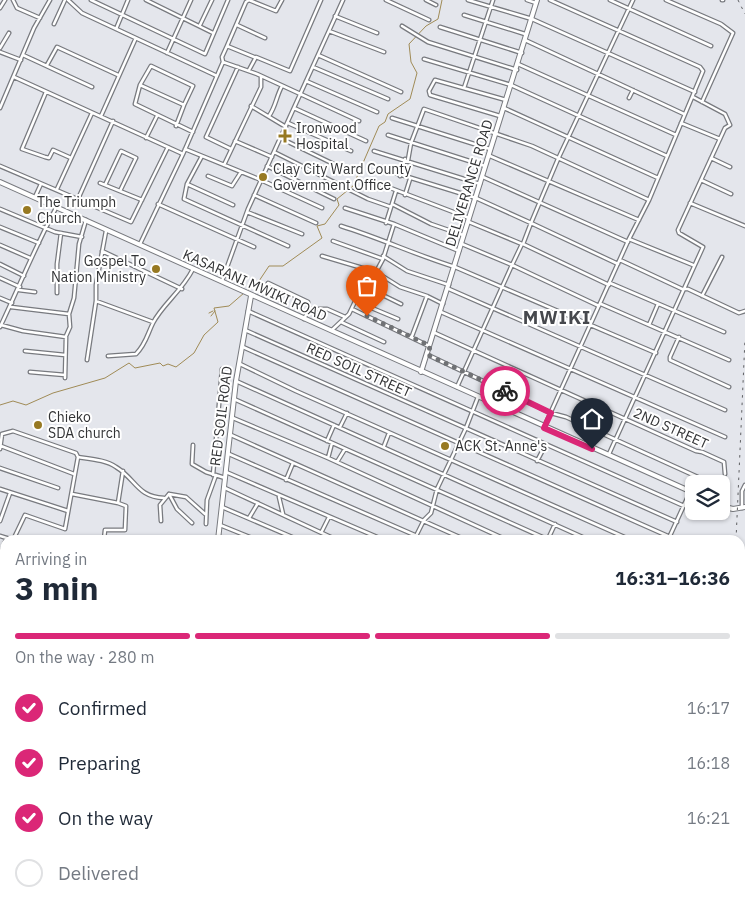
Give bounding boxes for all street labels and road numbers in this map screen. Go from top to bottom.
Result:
street label: DELIVERANCE ROAD [441,117,497,249]
street label: KASARANI MWIKI ROAD [180,245,330,325]
street label: RED SOIL STREET [304,339,414,401]
street label: RED SOIL ROAD [206,365,236,467]
street label: 2ND STREET [631,403,711,453]

